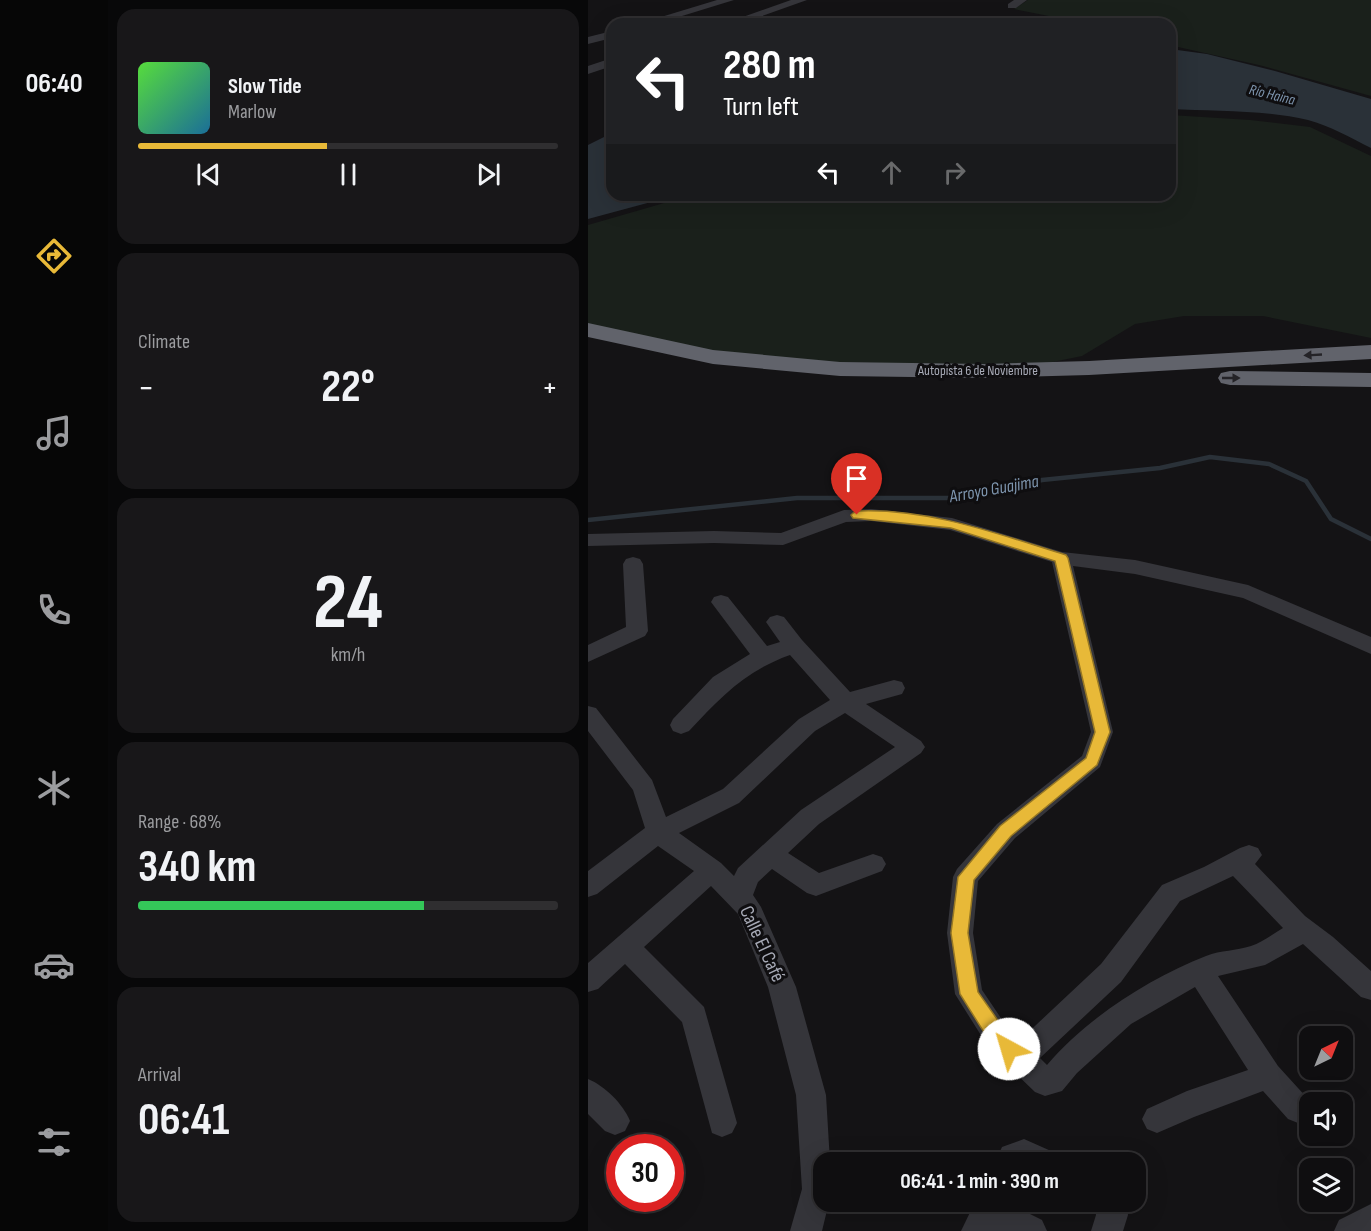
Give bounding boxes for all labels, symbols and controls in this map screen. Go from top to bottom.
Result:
text: 280 m [723,40,816,91]
icon: left [624,42,702,120]
text: 06:40 [26,68,83,100]
text: Slow Tide [228,73,302,100]
water label: Río Haina [1247,80,1297,110]
text: Turn left [723,91,799,123]
text: Marlow [228,100,276,124]
icon: left [812,156,845,189]
icon: ahead [875,156,908,189]
icon: right [938,156,971,189]
icon: previous [192,158,225,191]
icon: pause [332,158,365,191]
icon: next [472,158,505,191]
icon: directions [33,235,75,277]
text: Climate [138,330,190,354]
one-way arrow [1303,350,1322,360]
text: 22° [321,360,375,415]
street label: Autopista 6 de Noviembre [917,362,1038,379]
text: − [138,368,154,408]
text: + [542,368,558,408]
one-way arrow [1222,373,1241,383]
icon: music [33,412,75,454]
pin [831,453,882,515]
icon: arrive [840,462,873,495]
water label: Arroyo Guajima [947,471,1041,507]
text: 24 [313,557,383,650]
icon: phone [33,589,75,631]
text: km/h [331,643,365,667]
icon: climate [33,767,75,809]
text: Range · 68% [138,810,222,834]
text: 340 km [138,840,256,895]
street label: Calle El Café [734,902,790,986]
icon: car [33,944,75,986]
position arrow [977,1017,1041,1081]
north arrow [1299,1026,1353,1080]
map controls [1299,1026,1353,1212]
text: Arrival [138,1063,181,1087]
button: sound [1299,1092,1353,1146]
text: 06:41 [138,1093,229,1148]
icon: filters [33,1121,75,1163]
speed limit sign: 30 [606,1134,684,1212]
button: layers [1299,1158,1353,1212]
text: 06:41 · 1 min · 390 m [900,1168,1059,1195]

